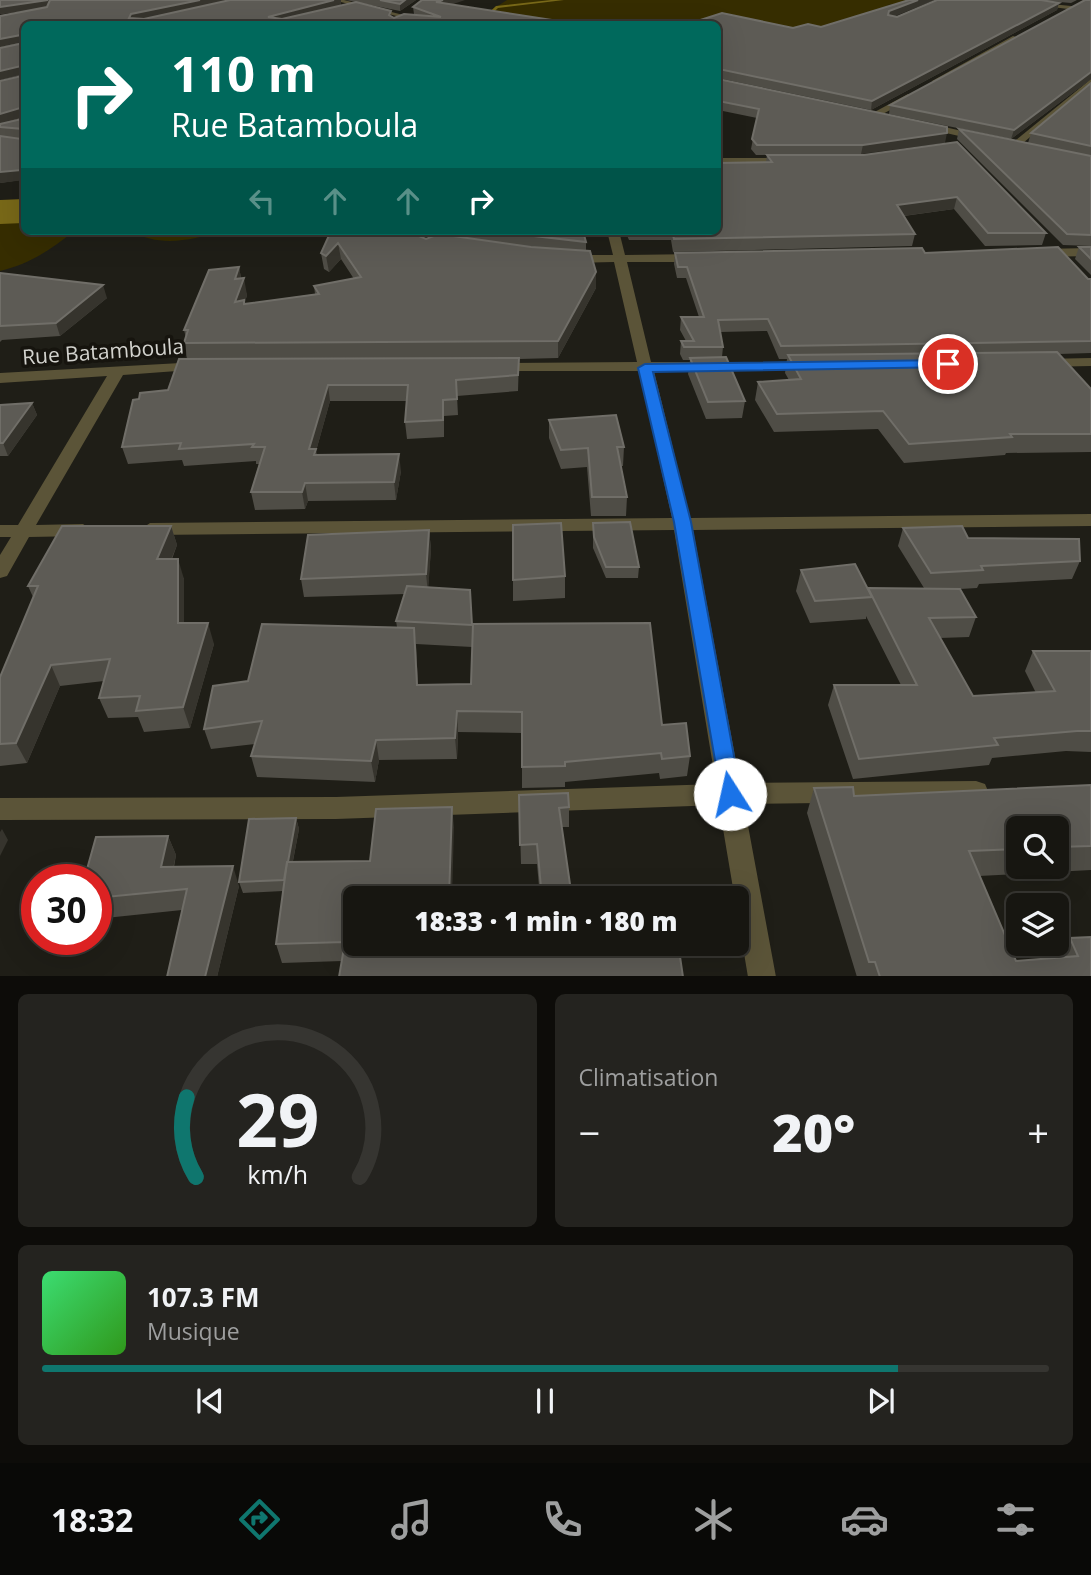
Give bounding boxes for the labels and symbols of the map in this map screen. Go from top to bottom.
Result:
street label: Rue Batamboula [21,331,185,371]
pin [918,334,978,394]
position arrow [693,757,767,831]
speed limit sign: 30 [21,864,112,955]

